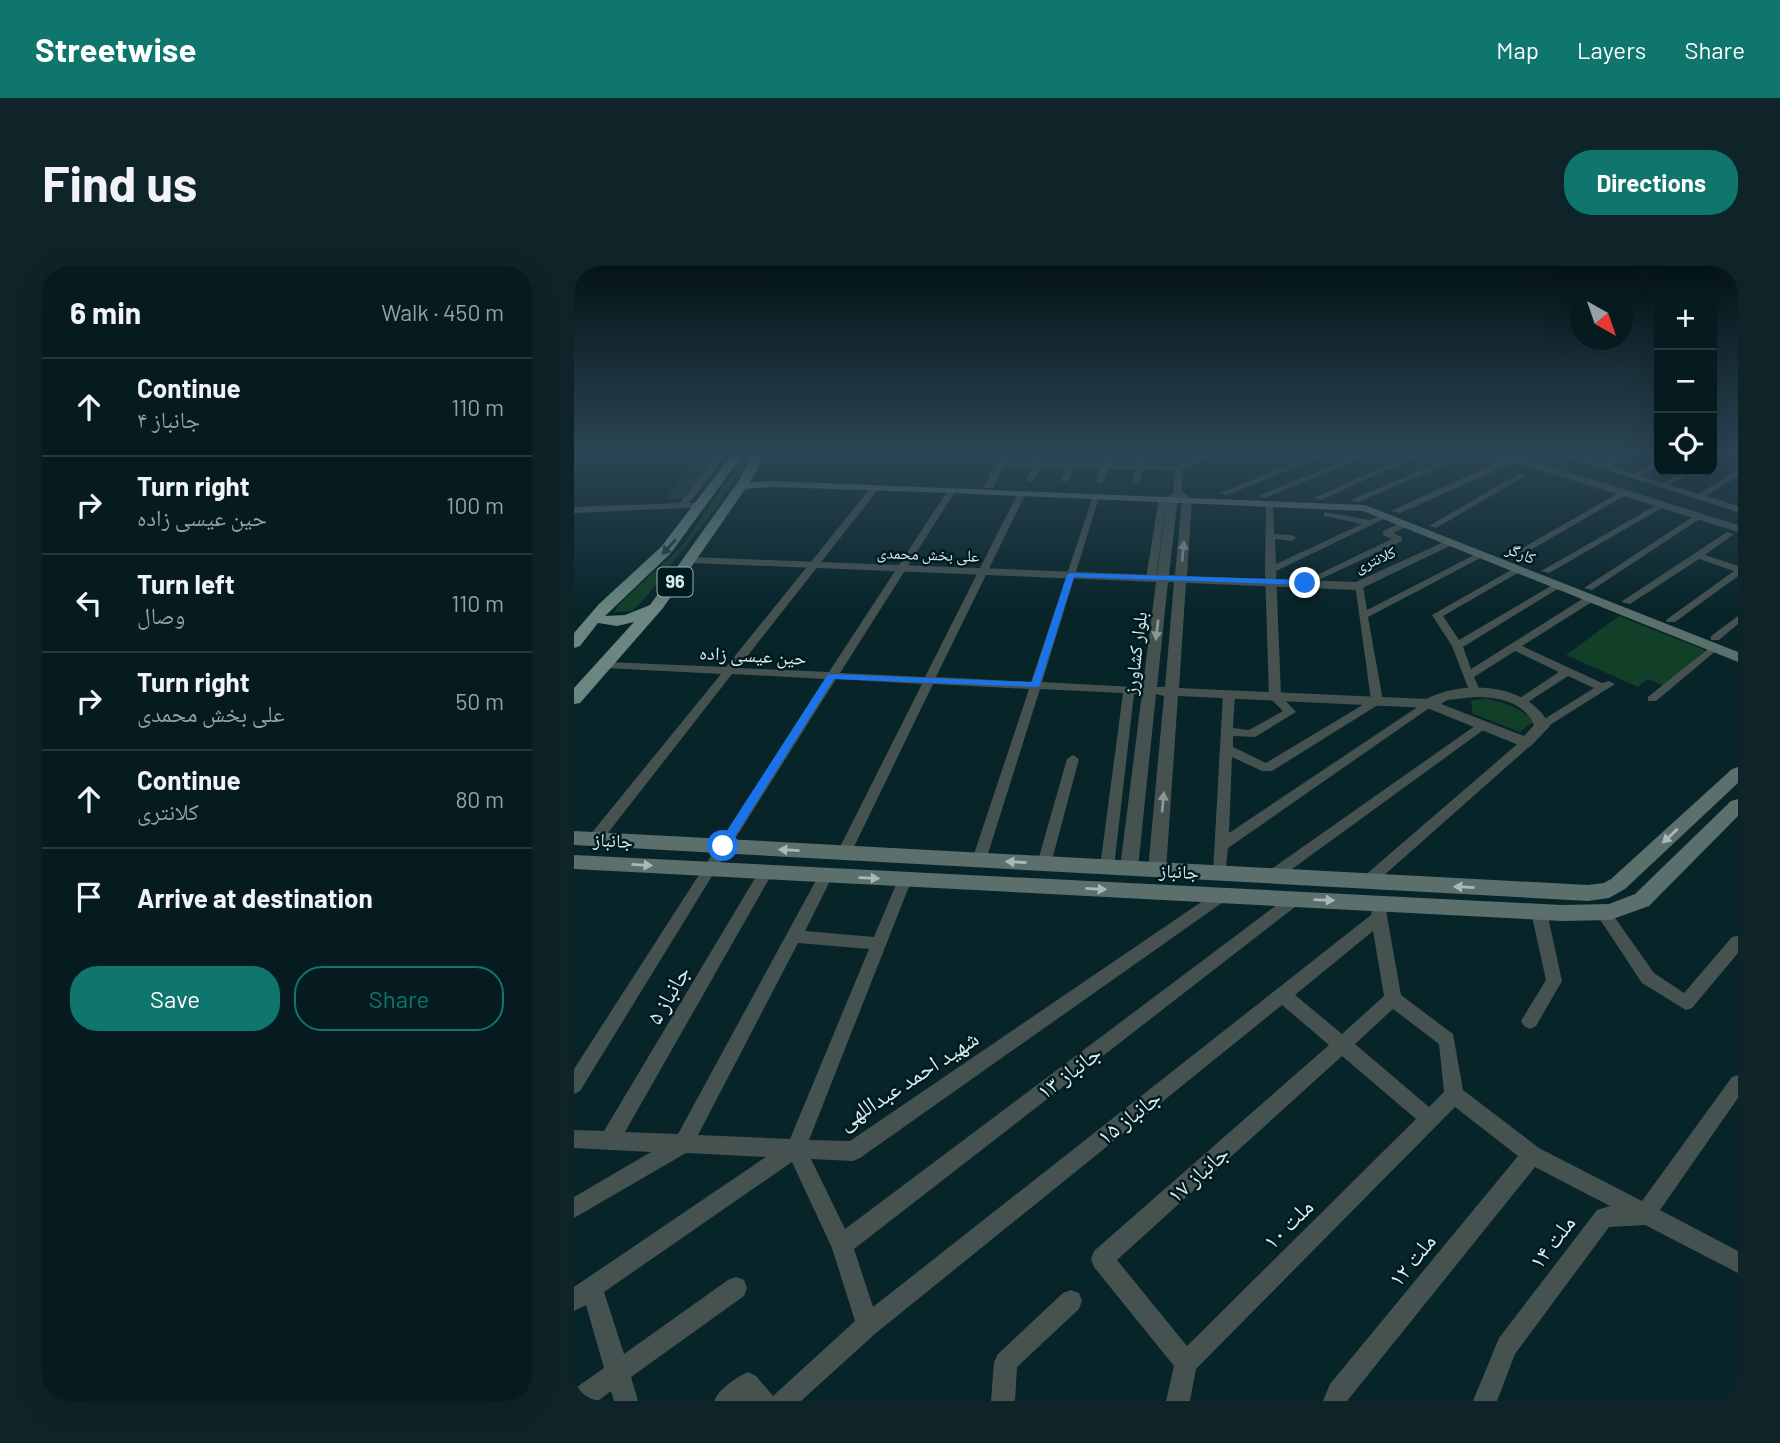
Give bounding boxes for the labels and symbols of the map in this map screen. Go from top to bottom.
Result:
north arrow [1570,287,1633,350]
one-way arrow [661,538,677,555]
street label: کارگر [1502,538,1539,568]
one-way arrow [1178,539,1189,561]
street label: کلانتری [1351,541,1399,578]
street label: علی بخش محمدی [876,542,980,567]
route end [1289,567,1320,598]
road number: 96 [658,568,693,596]
street label: بلوار کشاورز [1118,610,1152,697]
one-way arrow [1151,619,1162,641]
street label: حین عیسی زاده [699,640,807,670]
one-way arrow [1158,791,1169,813]
street label: جانباز [591,827,634,853]
one-way arrow [1661,828,1679,844]
route start [707,830,738,861]
one-way arrow [778,844,800,855]
one-way arrow [1005,857,1027,868]
street label: جانباز [1157,858,1200,884]
one-way arrow [631,860,653,871]
one-way arrow [858,872,880,884]
one-way arrow [1452,881,1474,892]
one-way arrow [1086,884,1108,895]
one-way arrow [1313,895,1335,906]
street label: جانباز ۵ [639,960,696,1029]
street label: شهید احمد عبداللهی [832,1023,984,1136]
street label: جانباز ۱۳ [1031,1038,1107,1105]
street label: جانباز ۱۵ [1091,1083,1166,1150]
street label: جانباز ۱۷ [1161,1138,1234,1209]
street label: ملت ۱۰ [1256,1192,1318,1254]
street label: ملت ۱۴ [1522,1209,1580,1274]
street label: ملت ۱۲ [1381,1227,1441,1292]

